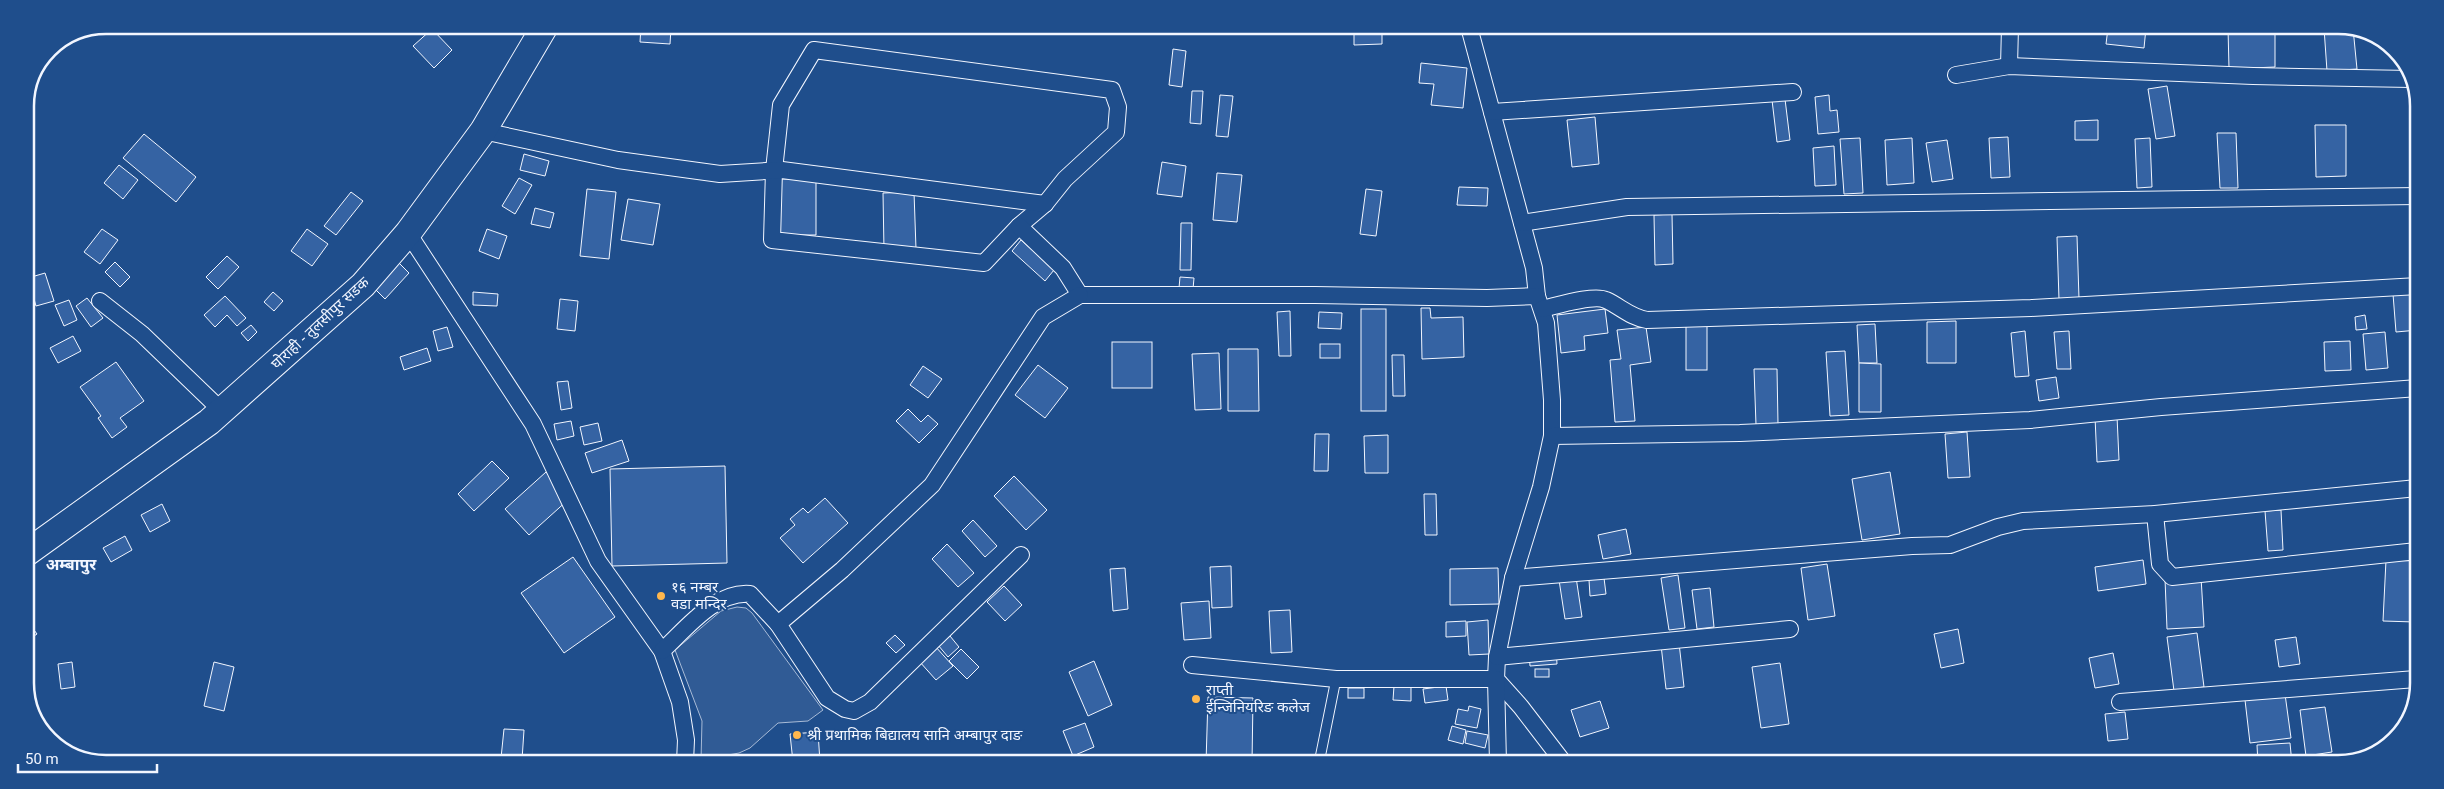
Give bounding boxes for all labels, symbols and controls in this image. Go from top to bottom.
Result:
street label: घोराही - तुलसीपुर सडक [267,273,374,374]
district label: अम्बापुर [46,555,97,575]
place label: १६ नम्बर वडा मन्दिर [671,578,727,613]
marker: १६ नम्बर वडा मन्दिर [655,590,667,602]
place label: राप्ती ईन्जिनियरिङ कलेज [1206,681,1311,716]
marker: राप्ती ईन्जिनियरिङ कलेज [1190,693,1202,705]
place label: श्री प्रथामिक बिद्यालय सानि अम्बापुर दाङ [807,726,1023,745]
marker: श्री प्रथामिक बिद्यालय सानि अम्बापुर दाङ [791,729,803,741]
scale bar [18,742,156,774]
text: 50 m [25,750,59,768]

